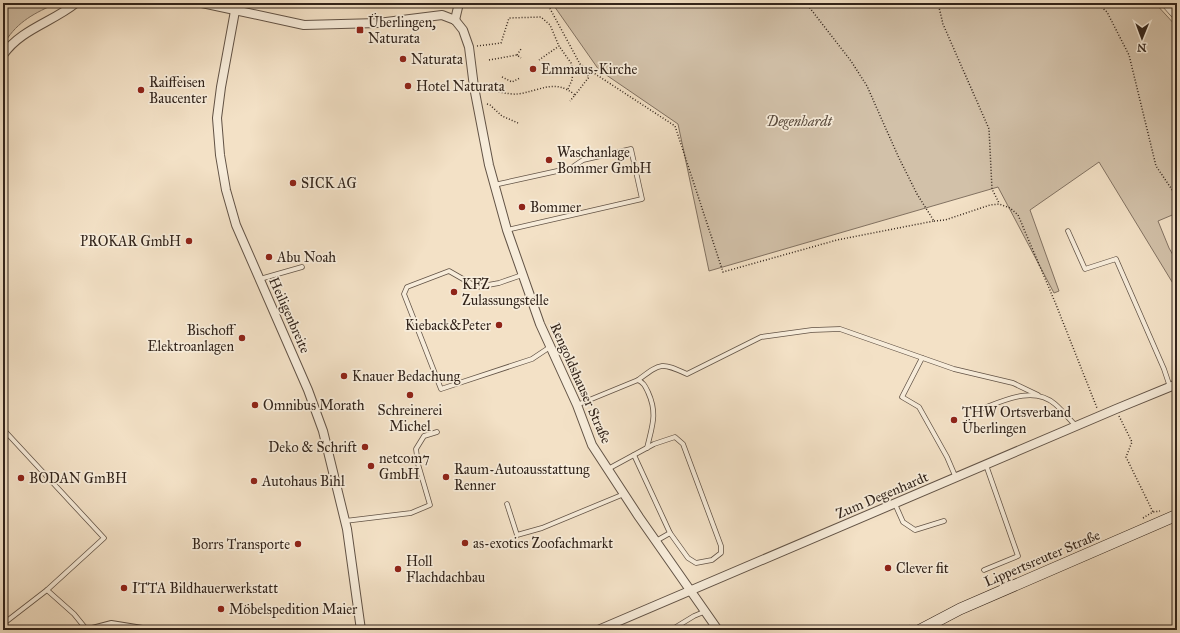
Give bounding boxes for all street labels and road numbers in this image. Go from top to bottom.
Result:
street label: Heiligenbreite [265,275,314,356]
street label: Rengoldshauser Straße [546,320,615,446]
street label: Zum Degenhardt [833,468,931,523]
street label: Lippertsreuter Straße [982,526,1103,591]

